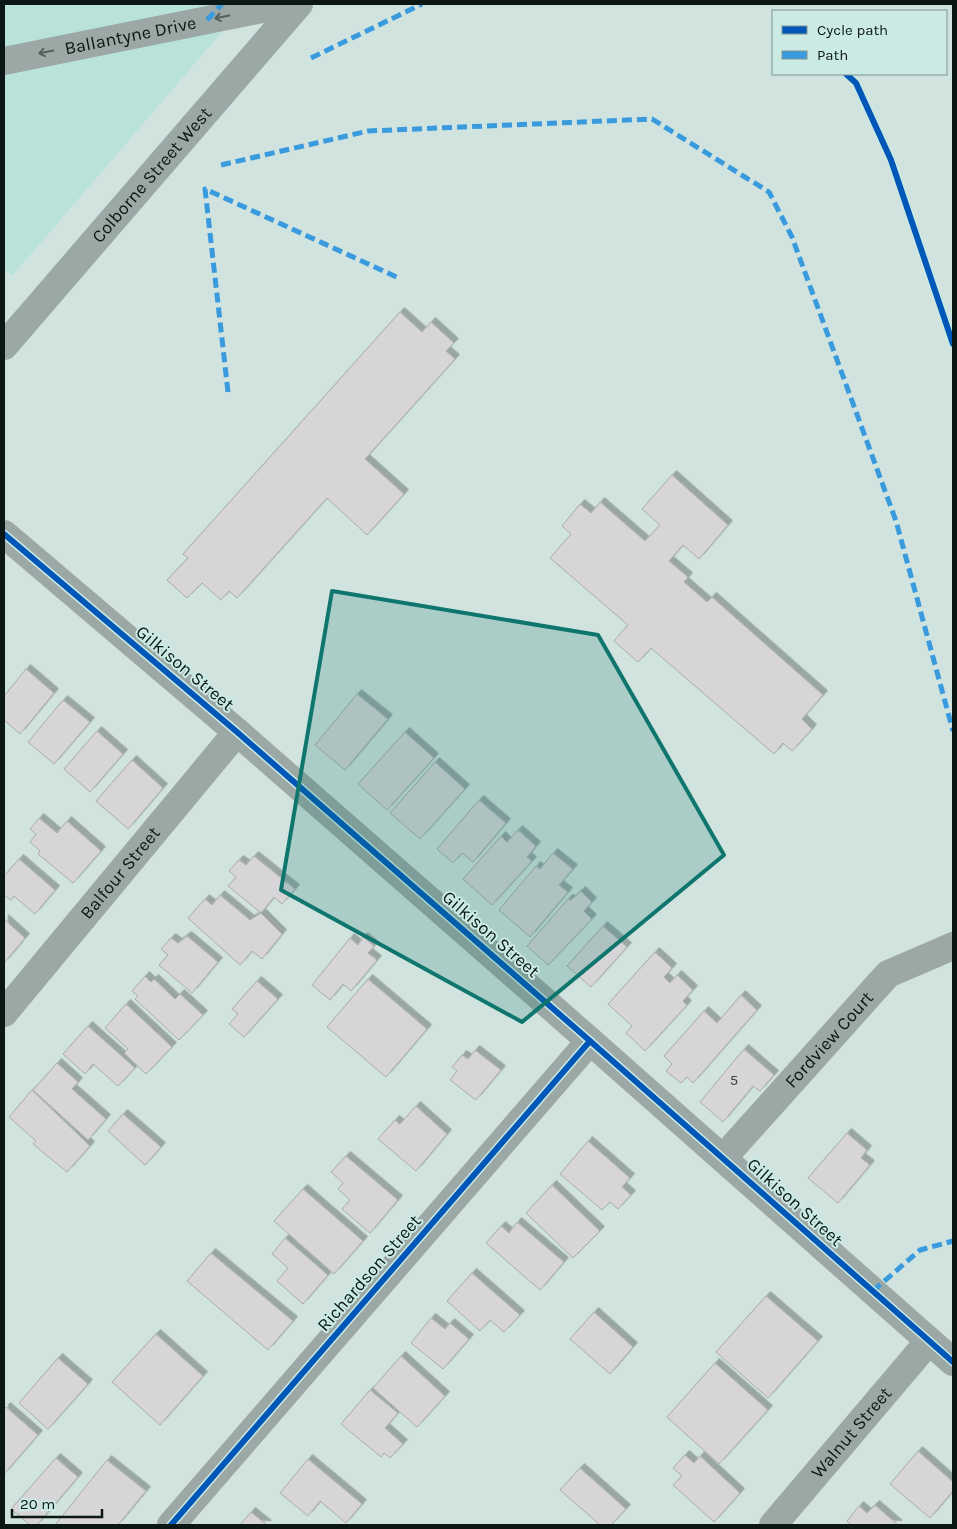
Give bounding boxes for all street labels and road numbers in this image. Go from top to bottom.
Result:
street label: Ballantyne Drive [63,12,198,60]
street label: Colborne Street West [87,102,216,247]
street label: Gilkison Street [131,621,239,716]
street label: Balfour Street [76,822,165,924]
street label: Gilkison Street [438,886,544,982]
street label: Fordview Court [780,987,878,1092]
street label: Gilkison Street [743,1153,848,1251]
street label: Richardson Street [312,1210,426,1336]
street label: Walnut Street [806,1382,896,1483]

